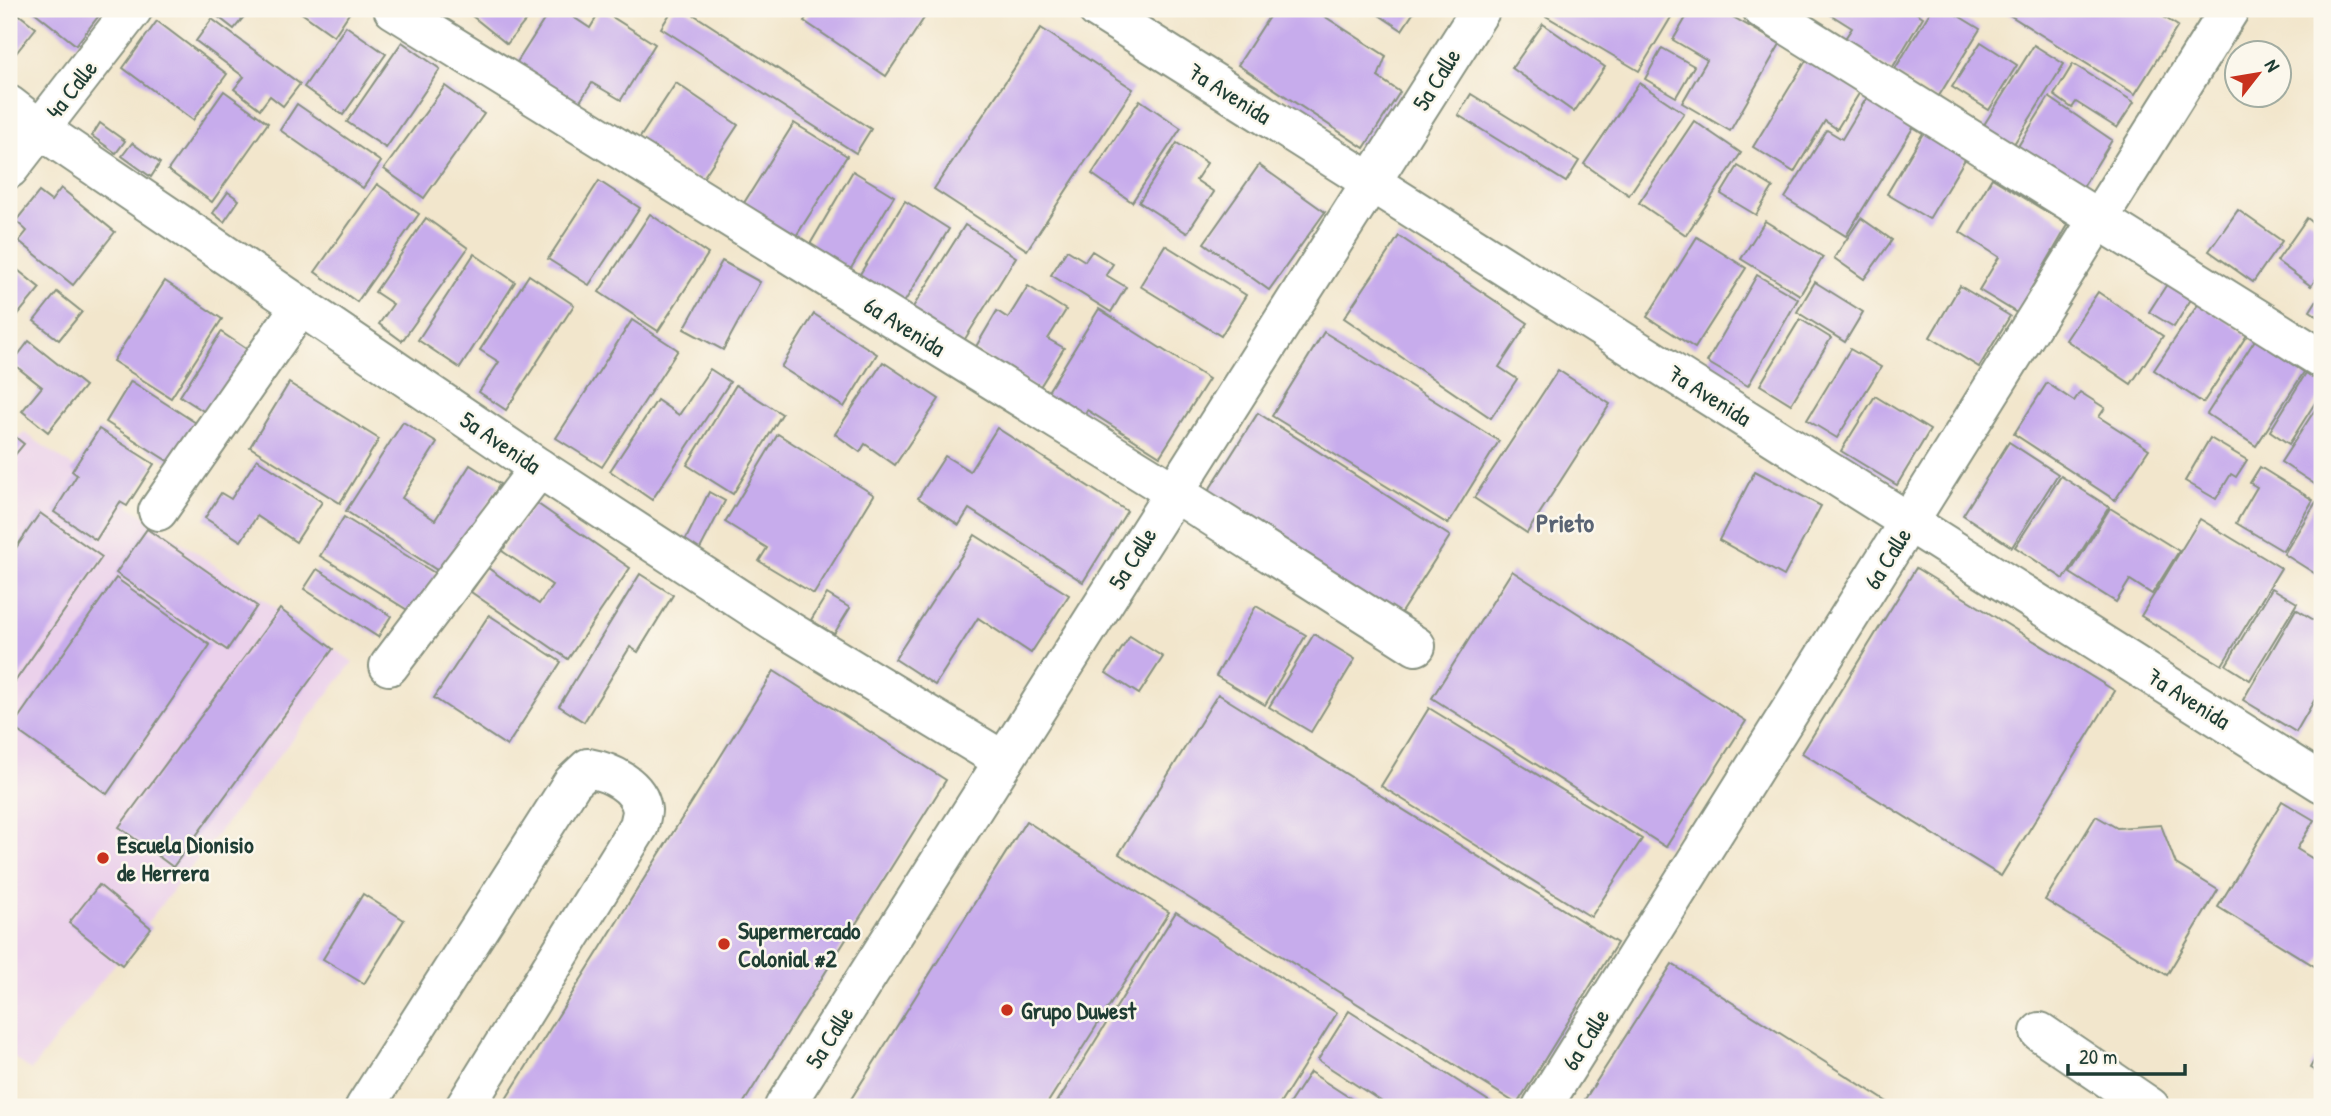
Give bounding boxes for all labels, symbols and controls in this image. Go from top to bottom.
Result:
north arrow [2222,38,2292,108]
street label: 5a Calle [1405,42,1468,116]
street label: 4a Calle [38,53,104,125]
text: N [2259,54,2286,76]
street label: 7a Avenida [1182,55,1278,131]
street label: 6a Avenida [858,288,952,364]
street label: 7a Avenida [1662,357,1758,433]
street label: 5a Avenida [454,403,548,481]
district label: Prieto [1536,505,1595,540]
street label: 5a Calle [1101,521,1164,595]
street label: 6a Calle [1856,521,1919,595]
street label: 7a Avenida [2141,660,2237,736]
place label: Escuela Dionisio de Herrera [117,828,254,888]
marker: Escuela Dionisio de Herrera [95,850,111,866]
place label: Supermercado Colonial #2 [738,914,861,974]
marker: Supermercado Colonial #2 [716,936,732,952]
place label: Grupo Duwest [1021,994,1137,1027]
street label: 5a Calle [798,1000,861,1074]
marker: Grupo Duwest [999,1002,1015,1018]
street label: 6a Calle [1554,1002,1617,1076]
scale bar [2068,1032,2186,1076]
text: 20 m [2079,1042,2117,1071]

